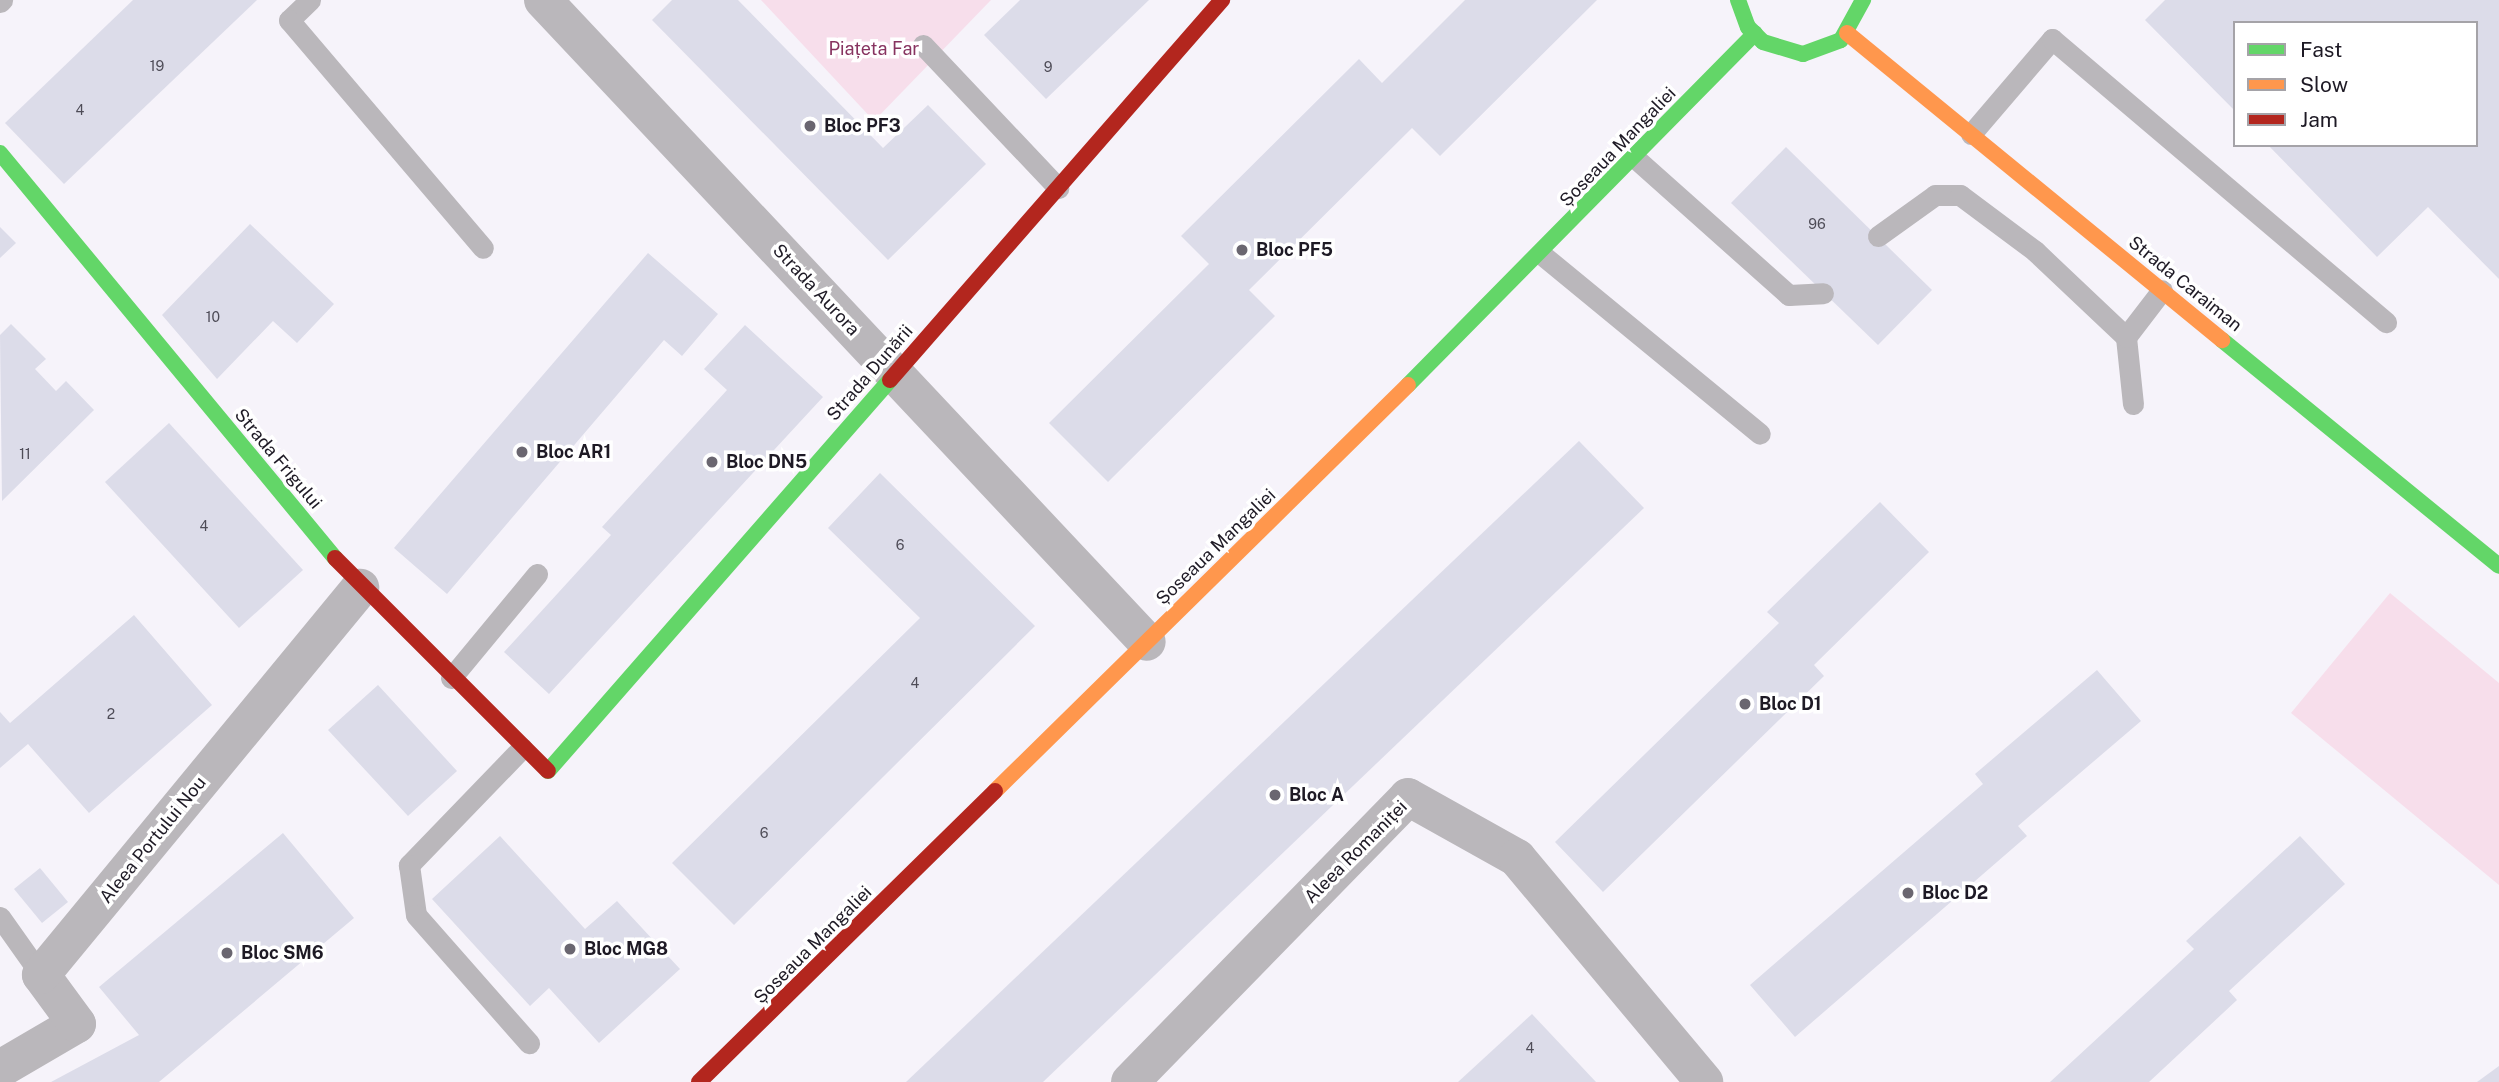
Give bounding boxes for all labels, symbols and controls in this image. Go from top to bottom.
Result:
legend [2233,21,2478,147]
text: Fast [2300,37,2342,62]
park label: Piațeta Far [829,38,919,60]
house number: 19 [150,58,164,74]
house number: 9 [1044,59,1052,75]
text: Slow [2300,72,2348,97]
street label: Șoseaua Mangaliei [1555,83,1681,211]
house number: 4 [76,102,84,118]
text: Jam [2300,107,2338,132]
place label: Bloc PF3 [824,115,901,137]
marker: Bloc PF3 [802,118,818,134]
house number: 96 [1808,216,1826,232]
street label: Strada Caraiman [2124,232,2246,336]
place label: Bloc PF5 [1256,239,1333,261]
street label: Strada Aurora [768,240,864,340]
marker: Bloc PF5 [1234,242,1250,258]
house number: 10 [206,309,220,325]
street label: Strada Dunării [823,321,917,425]
street label: Strada Frigului [230,404,326,514]
place label: Bloc AR1 [536,441,611,463]
marker: Bloc AR1 [514,444,530,460]
house number: 11 [19,446,31,462]
place label: Bloc DN5 [726,451,807,473]
marker: Bloc DN5 [704,454,720,470]
street label: Șoseaua Mangaliei [1152,484,1280,610]
house number: 4 [200,518,208,534]
house number: 6 [896,537,904,553]
house number: 4 [911,675,919,691]
place label: Bloc D1 [1759,693,1822,715]
marker: Bloc D1 [1737,696,1753,712]
house number: 2 [107,706,115,722]
street label: Aleea Portului Nou [95,772,211,908]
place label: Bloc A [1289,784,1344,806]
marker: Bloc A [1267,787,1283,803]
street label: Aleea Romaniței [1300,796,1412,908]
house number: 6 [760,825,768,841]
street label: Șoseaua Mangaliei [750,882,876,1008]
place label: Bloc D2 [1922,882,1988,904]
marker: Bloc D2 [1900,885,1916,901]
place label: Bloc MG8 [584,938,668,960]
marker: Bloc MG8 [562,941,578,957]
place label: Bloc SM6 [241,942,324,964]
marker: Bloc SM6 [219,945,235,961]
house number: 4 [1526,1040,1534,1056]

